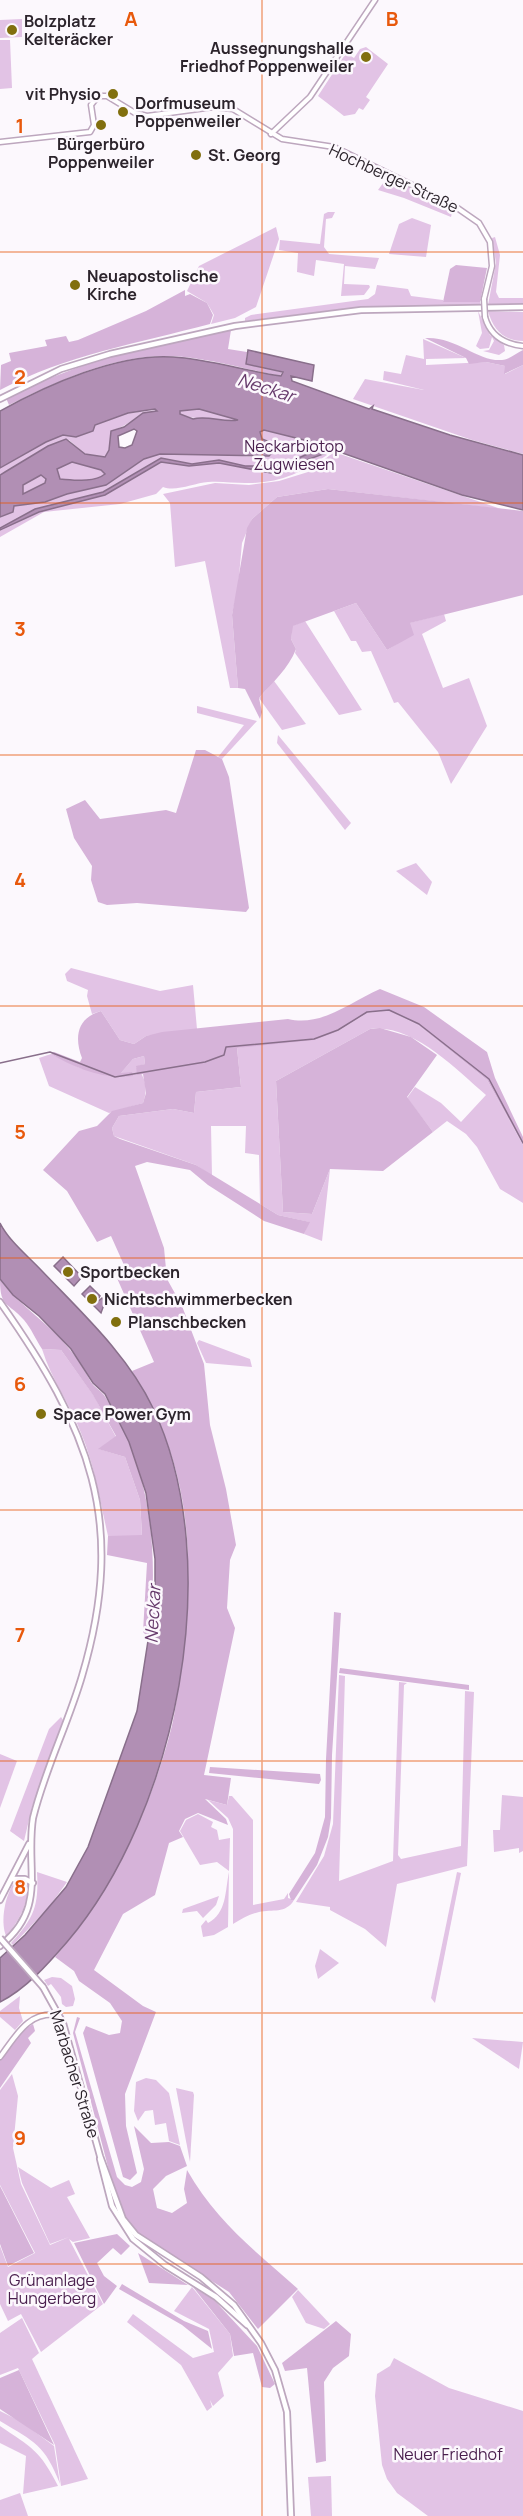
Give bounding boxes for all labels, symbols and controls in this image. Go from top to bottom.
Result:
text: A [124,5,138,32]
text: B [386,5,399,32]
place label: Bolzplatz Kelteräcker [24,10,113,50]
marker: Bolzplatz Kelteräcker [5,23,19,37]
place label: Aussegnungshalle Friedhof Poppenweiler [180,37,354,77]
marker: Aussegnungshalle Friedhof Poppenweiler [359,50,373,64]
place label: vit Physio [25,83,101,105]
marker: vit Physio [106,87,120,101]
place label: Dorfmuseum Poppenweiler [135,92,241,132]
marker: Dorfmuseum Poppenweiler [116,105,130,119]
text: 1 [16,112,24,139]
marker: Bürgerbüro Poppenweiler [94,118,108,132]
place label: Bürgerbüro Poppenweiler [48,133,154,173]
street label: Hochberger Straße [326,138,462,218]
place label: St. Georg [208,144,281,166]
marker: St. Georg [189,148,203,162]
place label: Neuapostolische Kirche [87,265,219,305]
marker: Neuapostolische Kirche [68,278,82,292]
text: 2 [14,363,26,390]
water label: Neckar [235,367,300,408]
park label: Neckarbiotop Zugwiesen [244,435,344,475]
text: 3 [14,615,26,642]
text: 4 [14,866,26,893]
text: 5 [14,1118,26,1145]
place label: Sportbecken [80,1261,180,1283]
marker: Sportbecken [61,1265,75,1279]
place label: Nichtschwimmerbecken [104,1288,293,1310]
marker: Nichtschwimmerbecken [85,1292,99,1306]
place label: Planschbecken [128,1311,246,1333]
marker: Planschbecken [109,1315,123,1329]
text: 6 [14,1370,26,1397]
place label: Space Power Gym [53,1403,191,1425]
marker: Space Power Gym [34,1407,48,1421]
water label: Neckar [138,1582,166,1644]
text: 7 [15,1621,25,1648]
text: 8 [14,1873,26,1900]
street label: Marbacher Straße [45,2007,105,2141]
text: 9 [14,2124,26,2151]
park label: Grünanlage Hungerberg [8,2269,96,2309]
park label: Neuer Friedhof [393,2443,503,2465]

